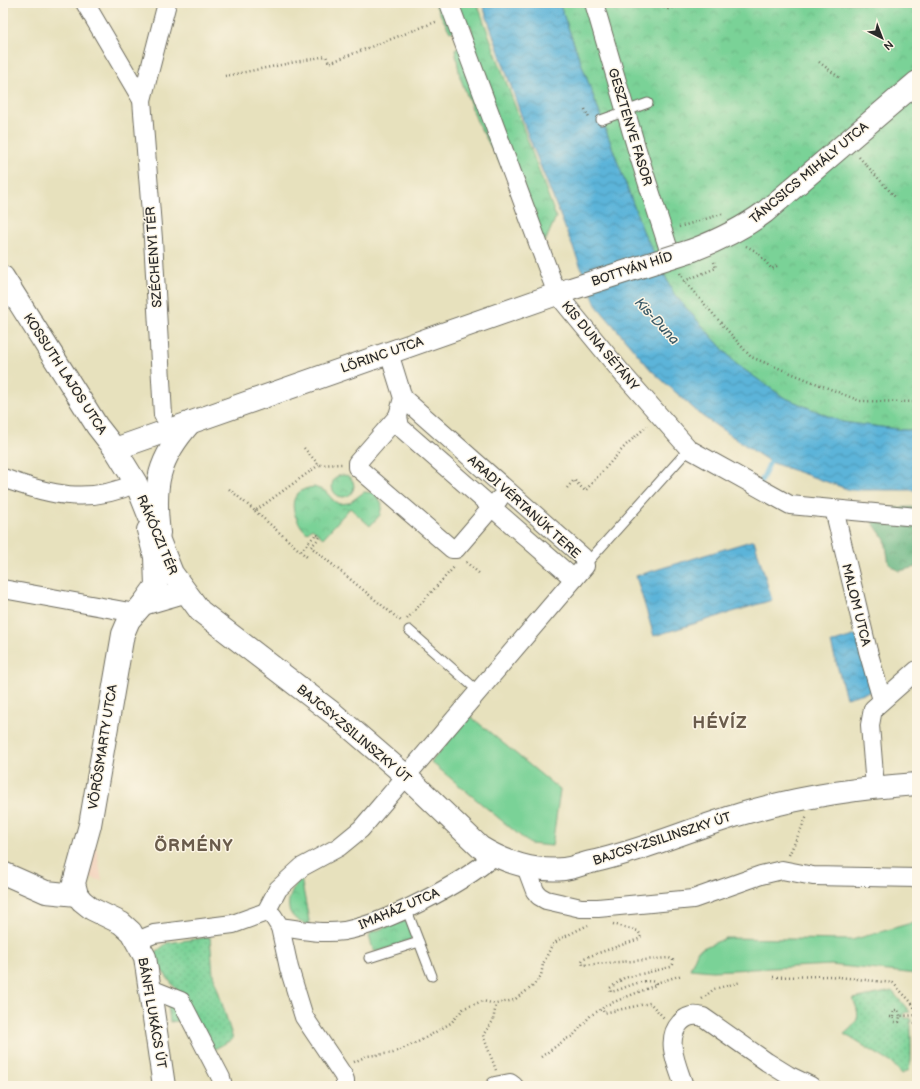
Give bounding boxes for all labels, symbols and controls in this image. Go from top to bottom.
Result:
north arrow [862,18,902,58]
text: N [881,37,896,53]
street label: GESZTENYE FASOR [605,66,655,188]
street label: TÁNCSICS MIHÁLY UTCA [746,118,872,227]
street label: SZÉCHENYI TÉR [142,206,166,308]
street label: BOTTYÁN HÍD [589,247,675,290]
water label: Kis-Duna [631,294,683,348]
street label: KIS DUNA SÉTÁNY [558,297,643,394]
street label: KOSSUTH LAJOS UTCA [20,310,110,438]
street label: LŐRINC UTCA [339,333,425,377]
street label: ARADI VÉRTANÚK TERE [464,451,585,562]
street label: RÁKÓCZI TÉR [133,492,182,577]
street label: MALOM UTCA [838,562,874,648]
street label: BAJCSY-ZSILINSZKY ÚT [293,681,415,787]
street label: VÖRÖSMARTY UTCA [85,683,121,811]
district label: HÉVÍZ [693,711,747,733]
street label: BAJCSY-ZSILINSZKY ÚT [590,808,733,869]
district label: ÖRMÉNY [154,834,234,856]
street label: IMAHÁZ UTCA [356,884,442,933]
street label: BÁNFI LUKÁCS ÚT [134,956,171,1070]

